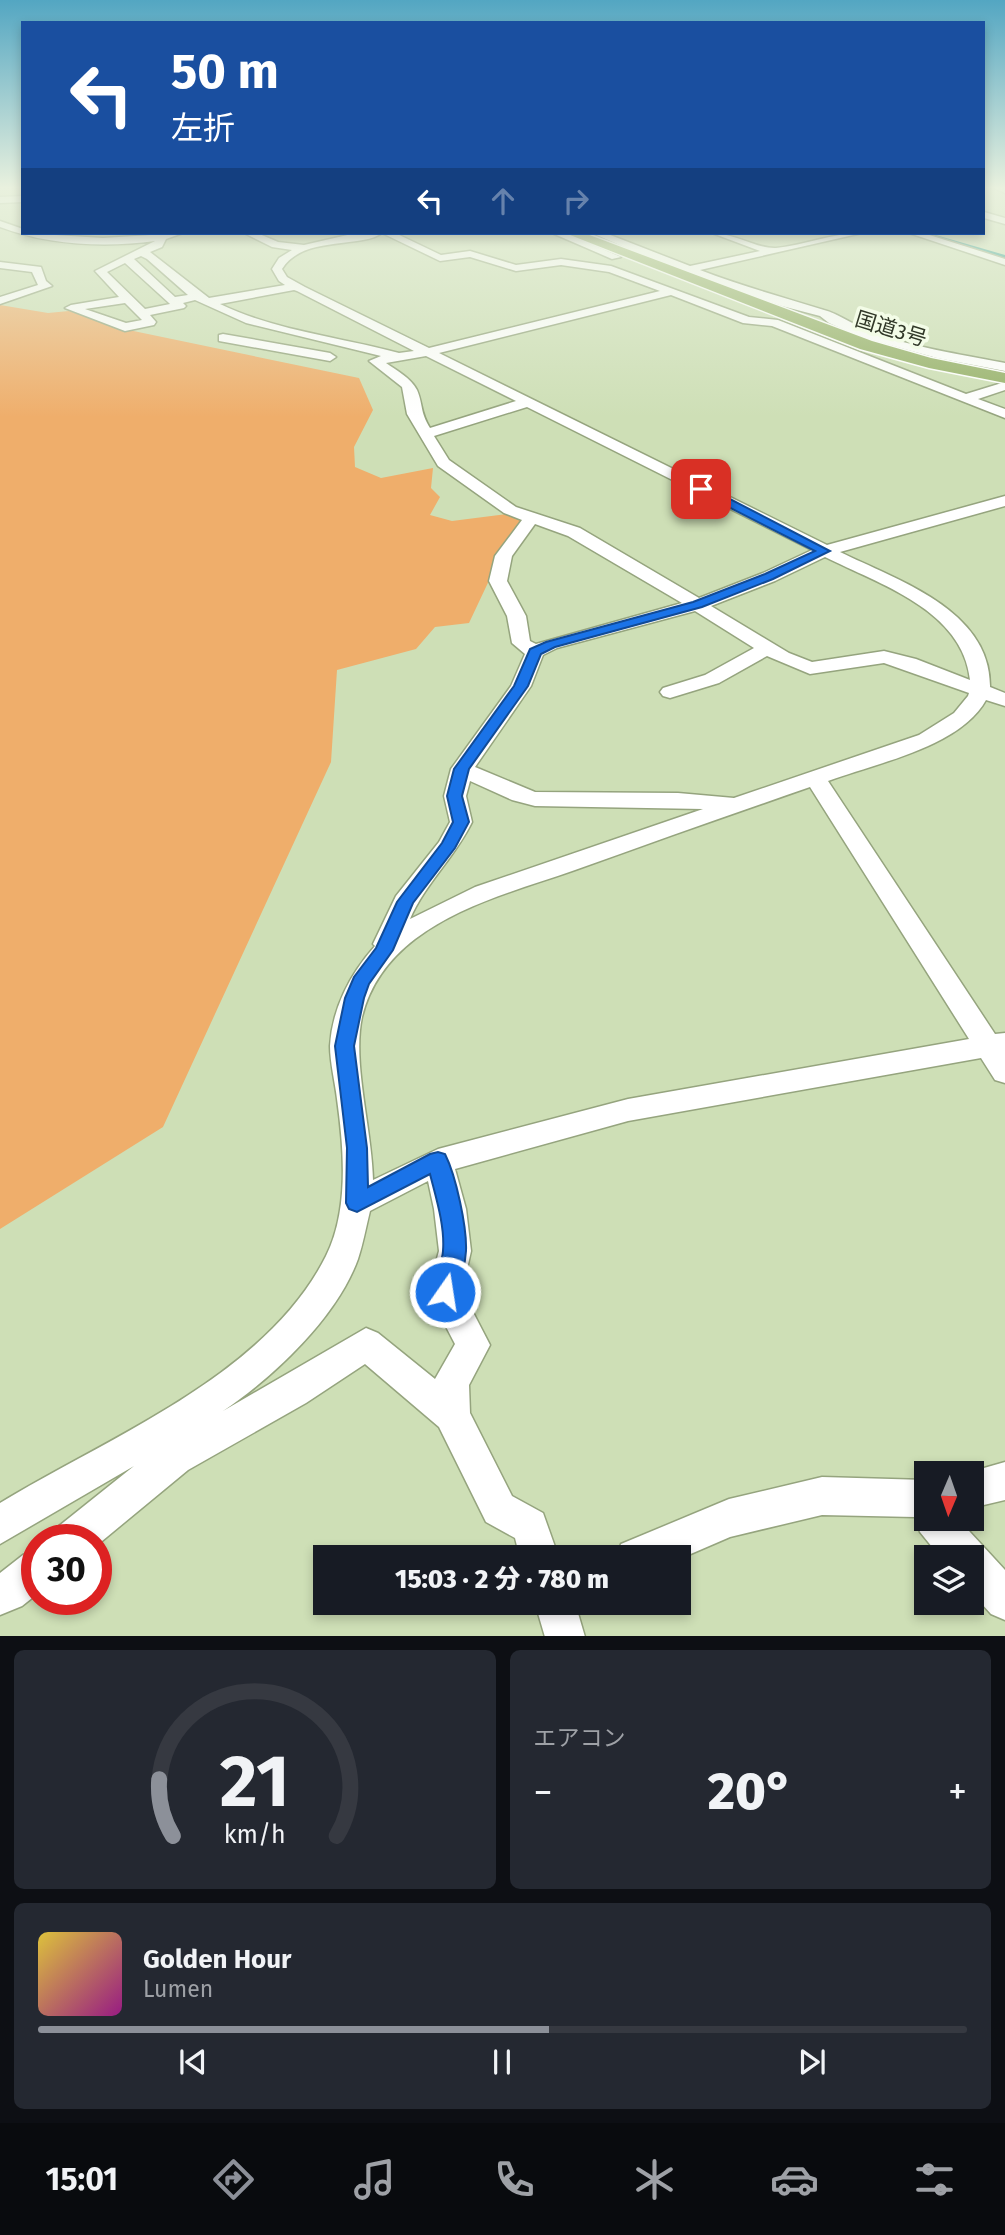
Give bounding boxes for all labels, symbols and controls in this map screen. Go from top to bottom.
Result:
text: 50 m [171,42,279,101]
icon: left [56,49,147,140]
text: 左折 [171,109,235,147]
icon: left [411,182,449,220]
icon: ahead [484,182,522,220]
icon: right [557,182,595,220]
street label: 国道3号 [852,306,930,352]
pin [671,459,731,519]
icon: arrive [682,470,720,508]
position arrow [408,1255,482,1329]
north arrow [914,1461,984,1531]
map controls [914,1461,984,1615]
speed limit sign: 30 [21,1524,112,1615]
button: layers [914,1545,984,1615]
text: 15:03 · 2 分 · 780 m [395,1564,609,1595]
text: エアコン [534,1724,626,1752]
text: 21 [220,1738,290,1825]
text: 20° [708,1760,793,1823]
text: − [534,1769,553,1815]
text: + [948,1769,967,1815]
text: km/h [224,1819,286,1849]
text: Golden Hour [143,1944,291,1975]
text: Lumen [143,1975,213,2003]
icon: previous [174,2043,212,2081]
icon: pause [483,2043,521,2081]
icon: next [793,2043,831,2081]
icon: directions [209,2155,258,2204]
icon: music [350,2155,399,2204]
icon: phone [490,2155,539,2204]
icon: climate [630,2155,679,2204]
icon: car [770,2155,819,2204]
icon: filters [910,2155,959,2204]
text: 15:01 [46,2160,118,2198]

